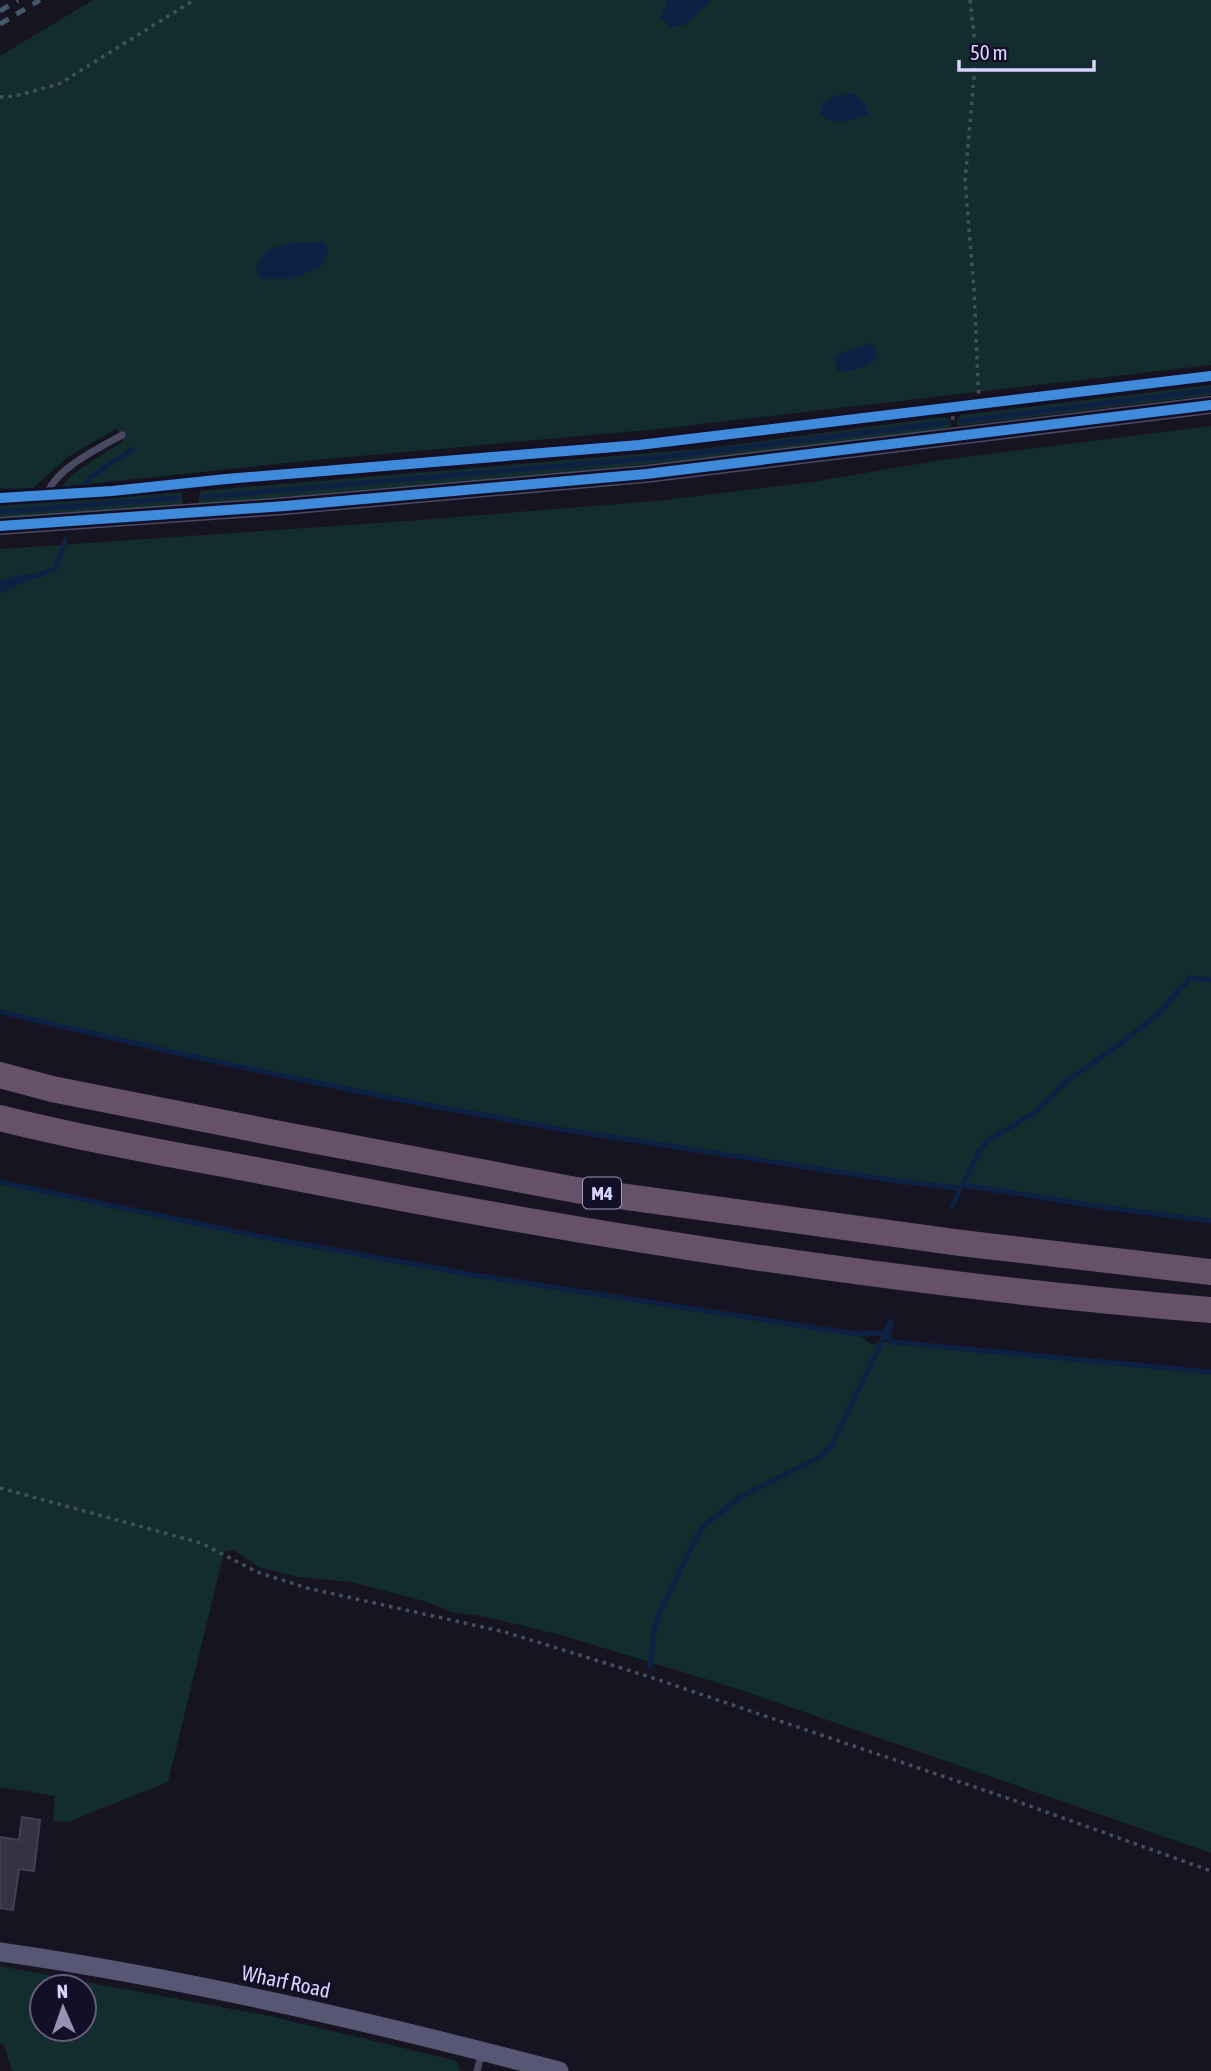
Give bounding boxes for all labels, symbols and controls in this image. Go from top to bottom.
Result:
scale bar [959,28,1094,72]
text: 50 m [970,40,1008,64]
road number: M4 [583,1177,621,1208]
street label: Wharf Road [240,1960,333,2002]
north arrow [28,1973,98,2043]
text: N [56,1980,68,2002]

